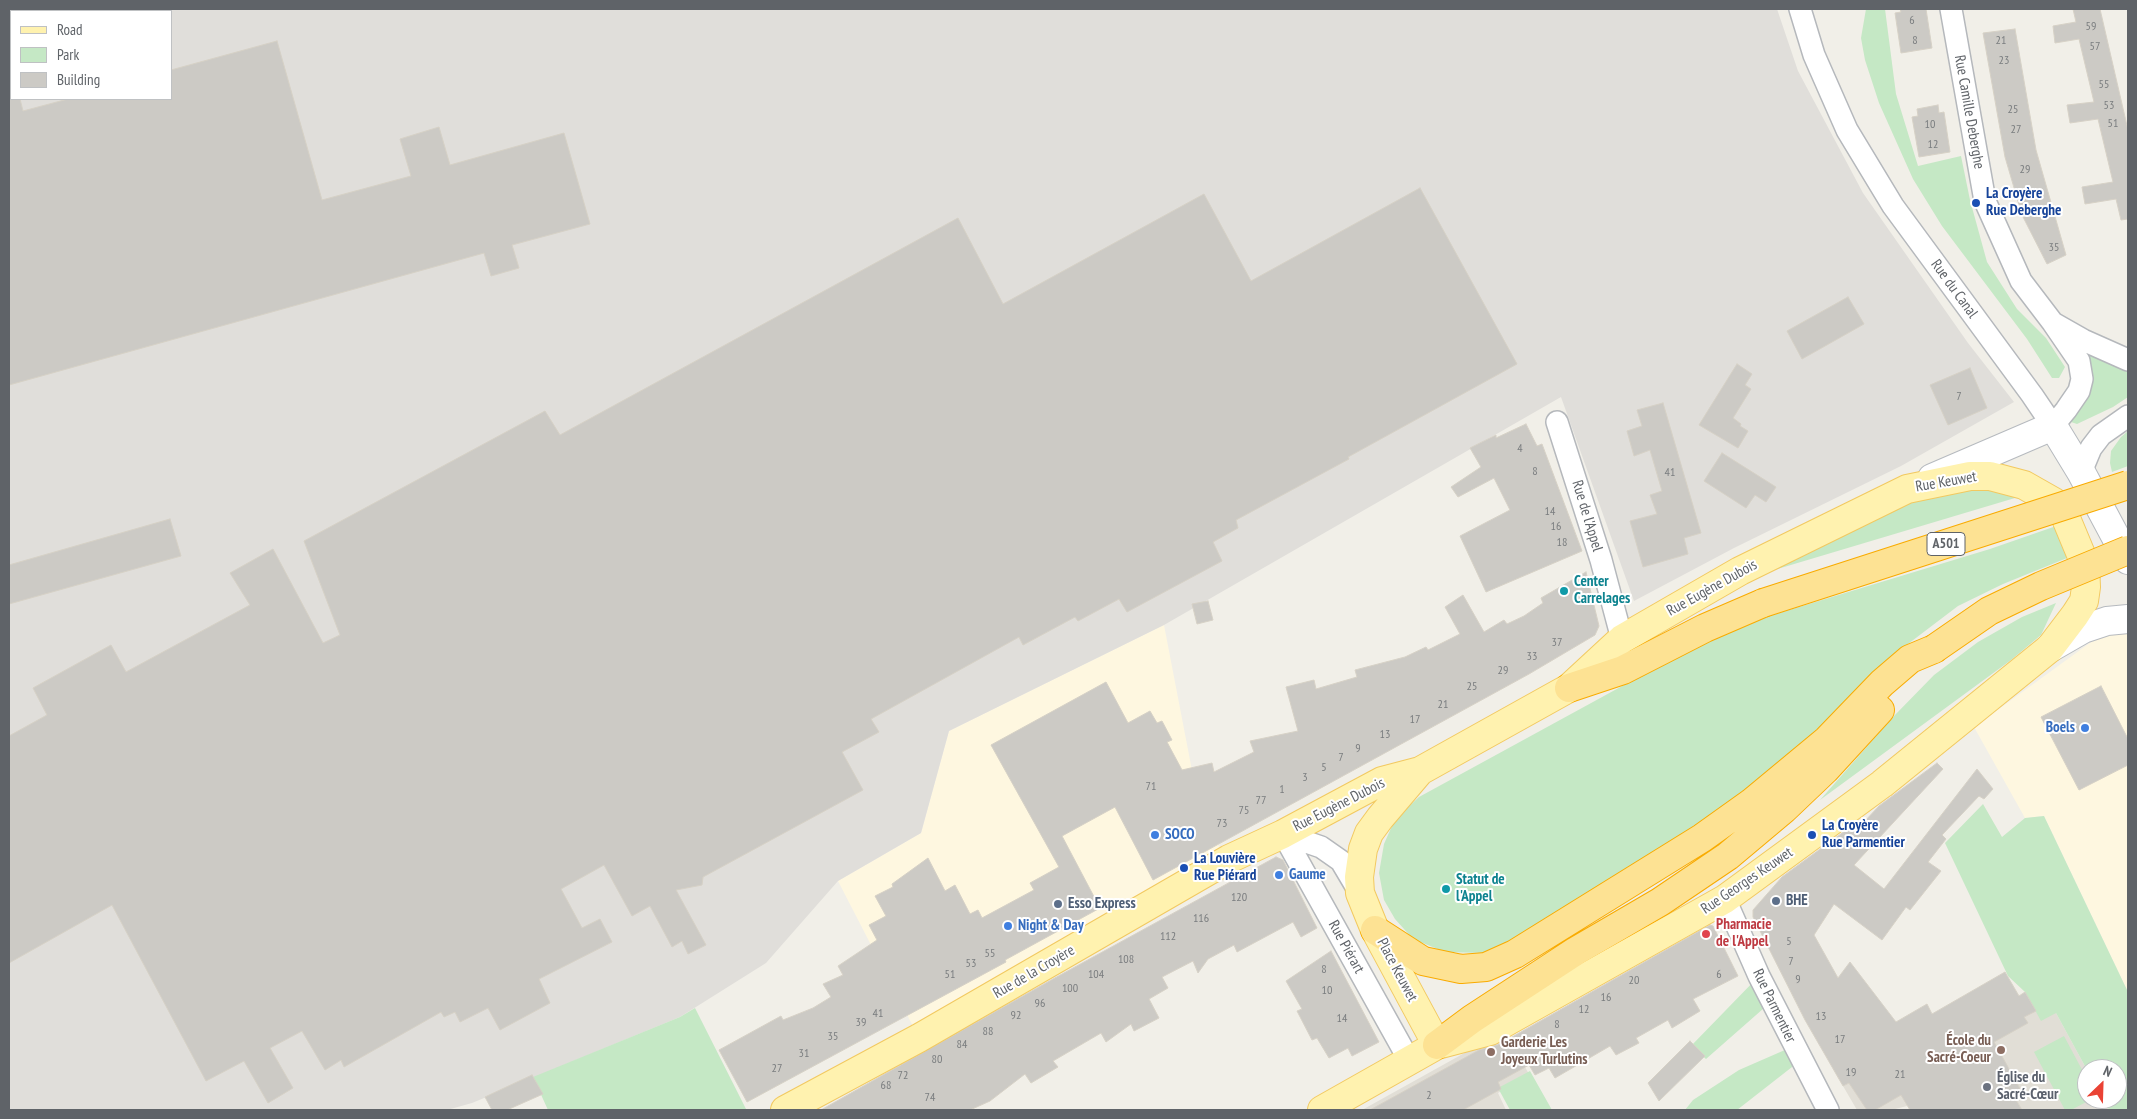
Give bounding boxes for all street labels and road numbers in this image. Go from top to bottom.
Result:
street label: Rue Camille Deberghe [1950,54,1988,170]
street label: Rue du Canal [1927,256,1981,322]
street label: Rue Keuwet [1914,468,1978,496]
street label: Rue de l'Appel [1568,478,1606,554]
road number: A501 [1927,532,1965,556]
street label: Rue Eugène Dubois [1664,556,1760,620]
street label: Rue Eugène Dubois [1290,774,1388,836]
street label: Rue Georges Keuwet [1698,844,1796,918]
street label: Rue Piérart [1324,917,1368,977]
street label: Place Keuwet [1373,935,1421,1005]
street label: Rue de la Croyère [990,941,1078,1003]
street label: Rue Parmentier [1748,966,1800,1046]

